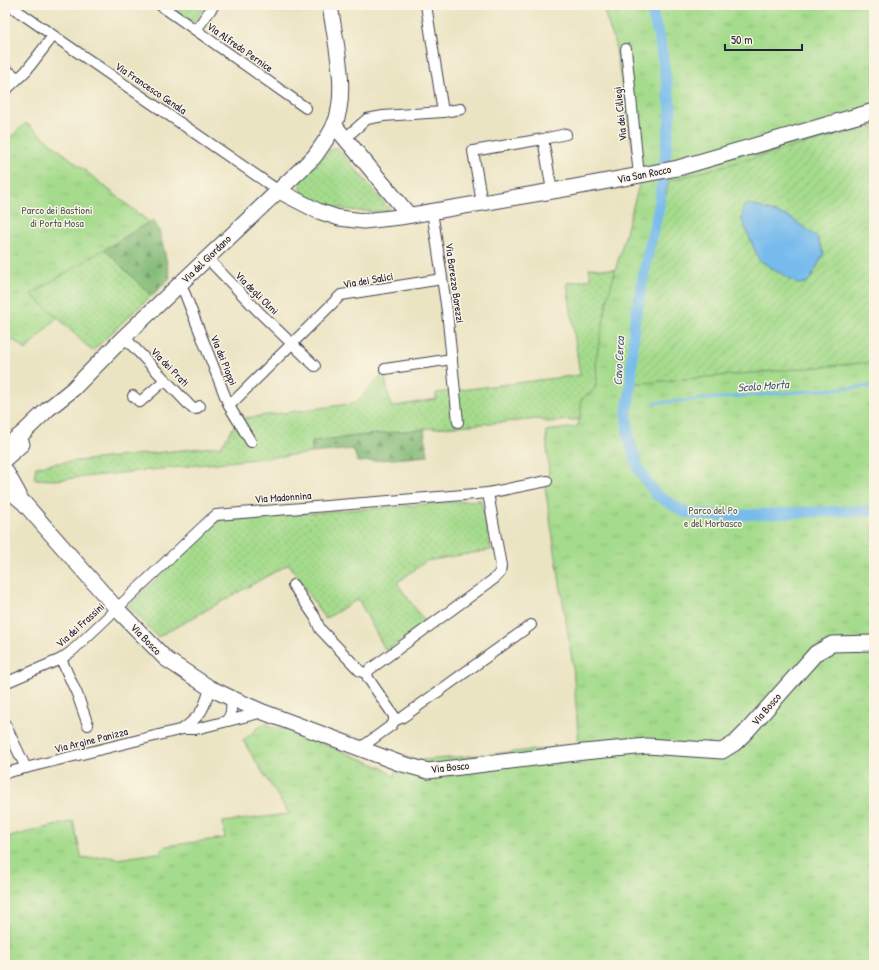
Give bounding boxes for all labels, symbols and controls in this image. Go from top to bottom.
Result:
street label: Via Alfredo Pernice [204,19,276,75]
scale bar [725,26,802,52]
text: 50 m [731,31,752,48]
street label: Via Francesco Genala [112,59,190,118]
street label: Via dei Ciliegi [610,86,630,142]
street label: Via San Rocco [616,162,673,186]
park label: Parco dei Bastioni di Porta Mosa [22,203,92,230]
street label: Via del Giordano [178,231,234,286]
street label: Via Barezzo Barezzi [442,242,468,324]
street label: Via degli Olmi [232,268,282,318]
street label: Via dei Salici [342,269,394,291]
street label: Via dei Pioppi [208,333,240,387]
water label: Cavo Cerca [609,335,628,386]
street label: Via dei Prati [148,344,192,390]
water label: Scolo Morta [737,375,790,396]
street label: Via Madonnina [254,488,312,506]
park label: Parco del Po e del Morbasco [684,503,743,530]
street label: Via dei Frassini [53,600,107,650]
street label: Via Bosco [128,620,165,658]
street label: Via Bosco [748,689,784,728]
street label: Via Argine Panizza [53,724,130,756]
street label: Via Bosco [430,758,470,776]

